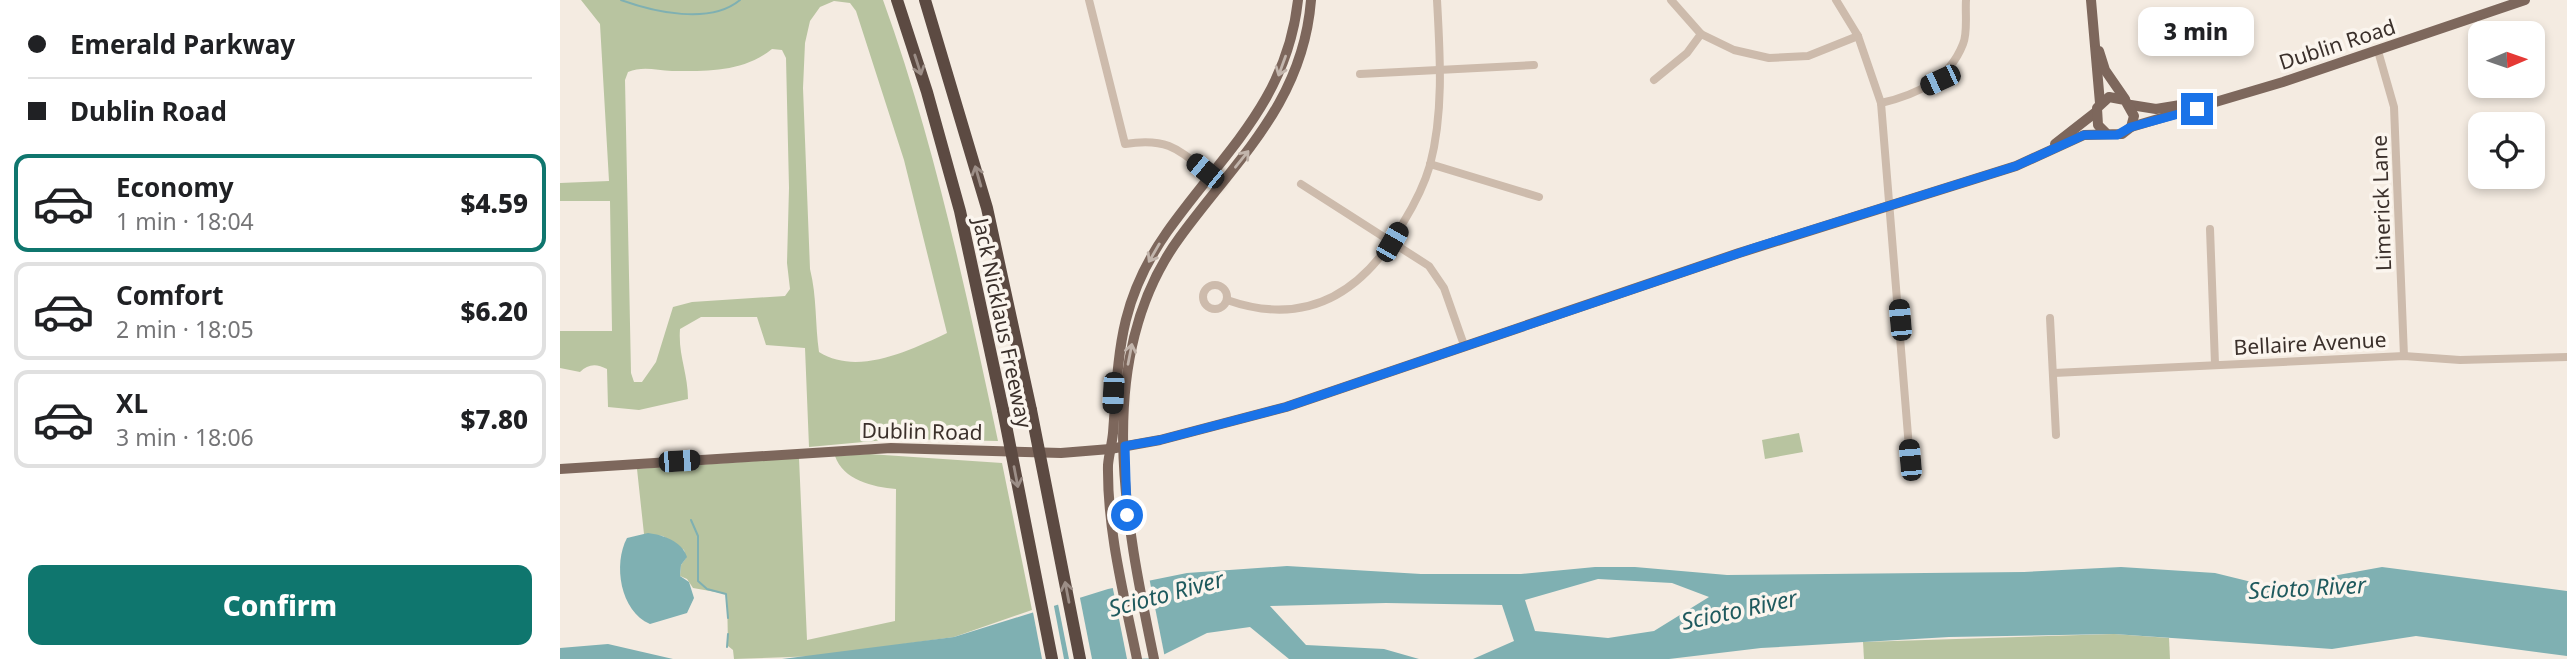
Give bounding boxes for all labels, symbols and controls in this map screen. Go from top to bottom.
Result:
callout: 3 min [2139,7,2255,56]
street label: Dublin Road [2275,12,2399,76]
text: 3 min [2164,15,2228,47]
north arrow [2468,21,2544,98]
map controls [2468,21,2545,189]
text: Emerald Parkway [70,26,295,62]
one-way arrow [913,53,925,75]
one-way arrow [1275,55,1287,77]
car [1917,62,1964,98]
text: Dublin Road [70,93,227,129]
route end [2181,93,2213,125]
button: locate [2468,112,2545,189]
street label: Limerick Lane [2365,134,2397,272]
car [1183,150,1228,192]
one-way arrow [1234,151,1250,169]
one-way arrow [971,166,984,188]
text: Economy [116,169,234,205]
icon: car [32,172,95,235]
text: $4.59 [461,185,528,221]
text: 1 min · 18:04 [116,205,254,237]
street label: Jack Nicklaus Freeway [967,213,1039,431]
car [1373,219,1412,265]
one-way arrow [1147,242,1161,262]
text: Comfort [116,277,224,313]
icon: car [32,280,95,343]
text: $6.20 [461,293,528,329]
car [1888,298,1913,342]
text: 2 min · 18:05 [116,313,254,345]
street label: Bellaire Avenue [2233,325,2387,361]
one-way arrow [1124,343,1138,366]
car [1102,371,1125,415]
text: XL [116,385,148,421]
icon: car [32,388,95,451]
text: $7.80 [461,401,528,437]
street label: Dublin Road [861,416,983,446]
text: 3 min · 18:06 [116,421,254,453]
car [1898,438,1923,482]
car [658,449,701,473]
one-way arrow [1010,465,1024,488]
route start [1111,499,1143,531]
water label: Scioto River [1105,562,1228,624]
button: Confirm [28,565,532,645]
water label: Scioto River [2247,568,2368,606]
one-way arrow [1059,581,1073,604]
water label: Scioto River [1678,581,1801,637]

